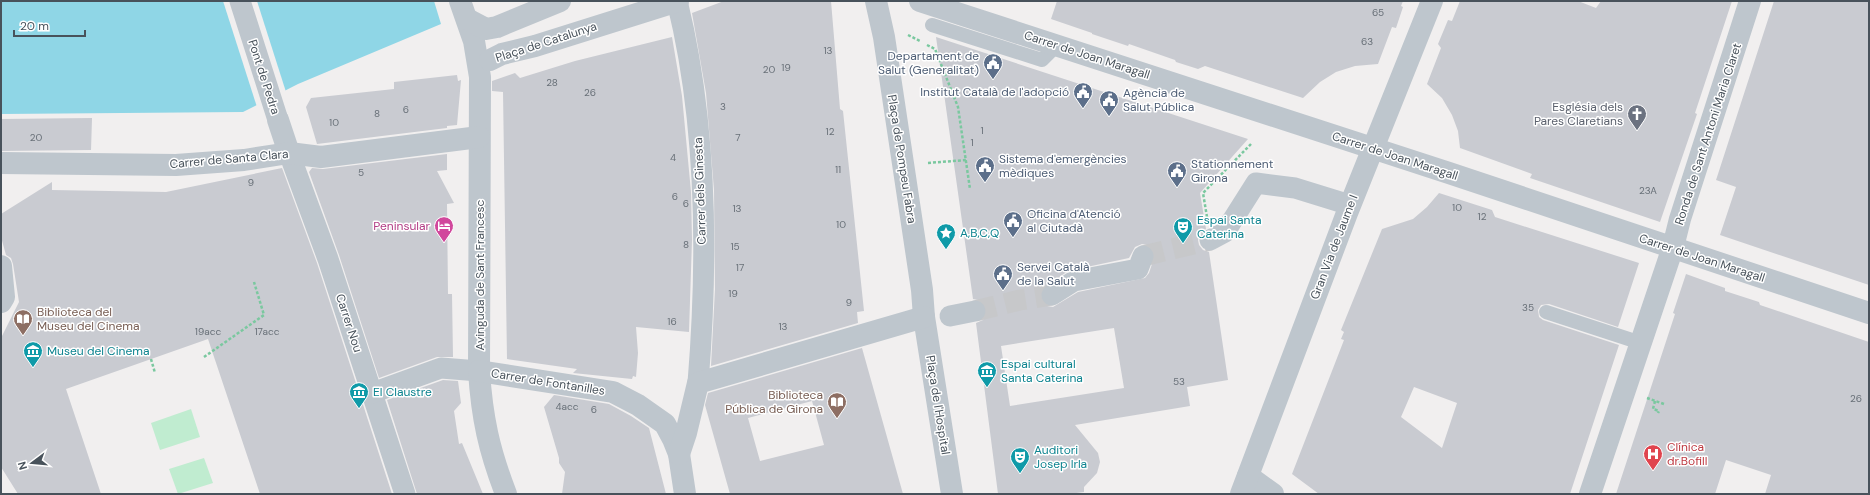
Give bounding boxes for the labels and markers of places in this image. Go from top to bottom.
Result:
place label: Departament de Salut (Generalitat) [878,48,979,78]
public building icon: Departament de Salut (Generalitat) [982,52,1004,80]
public building icon: Institut Català de l'adopció [1072,81,1094,109]
place label: Institut Català de l'adopció [920,84,1069,100]
place label: Agència de Salut Pública [1123,85,1194,115]
public building icon: Agència de Salut Pública [1098,89,1120,117]
place label: Església dels Pares Claretians [1534,99,1623,129]
church icon: Església dels Pares Claretians [1626,103,1648,131]
place label: Sistema d'emergències mèdiques [999,151,1127,181]
public building icon: Sistema d'emergències mèdiques [974,155,996,183]
place label: Stationnement Girona [1191,156,1274,186]
public building icon: Stationnement Girona [1166,160,1188,188]
place label: Oficina d'Atenció al Ciutadà [1027,206,1121,236]
public building icon: Oficina d'Atenció al Ciutadà [1002,210,1024,238]
place label: Espai Santa Caterina [1197,212,1262,242]
hotel icon: Peninsular [433,215,455,243]
theatre icon: Espai Santa Caterina [1172,216,1194,244]
place label: Peninsular [373,218,431,234]
place icon: A,B,C,Q [935,222,957,250]
place label: A,B,C,Q [960,225,999,241]
place label: Servei Català de la Salut [1017,259,1090,289]
public building icon: Servei Català de la Salut [992,263,1014,291]
place label: Biblioteca del Museu del Cinema [37,304,140,334]
library icon: Biblioteca del Museu del Cinema [12,308,34,336]
museum icon: Museu del Cinema [22,340,44,368]
place label: Museu del Cinema [47,343,150,359]
place label: Espai cultural Santa Caterina [1001,356,1083,386]
museum icon: Espai cultural Santa Caterina [976,360,998,388]
museum icon: El Claustre [348,381,370,409]
place label: El Claustre [373,384,432,400]
place label: Biblioteca Pública de Girona [725,387,823,417]
library icon: Biblioteca Pública de Girona [826,391,848,419]
place label: Clínica dr.Bofill [1667,439,1707,469]
place label: Auditori Josep Irla [1034,442,1087,472]
hospital icon: Clínica dr.Bofill [1642,443,1664,471]
theatre icon: Auditori Josep Irla [1009,446,1031,474]

